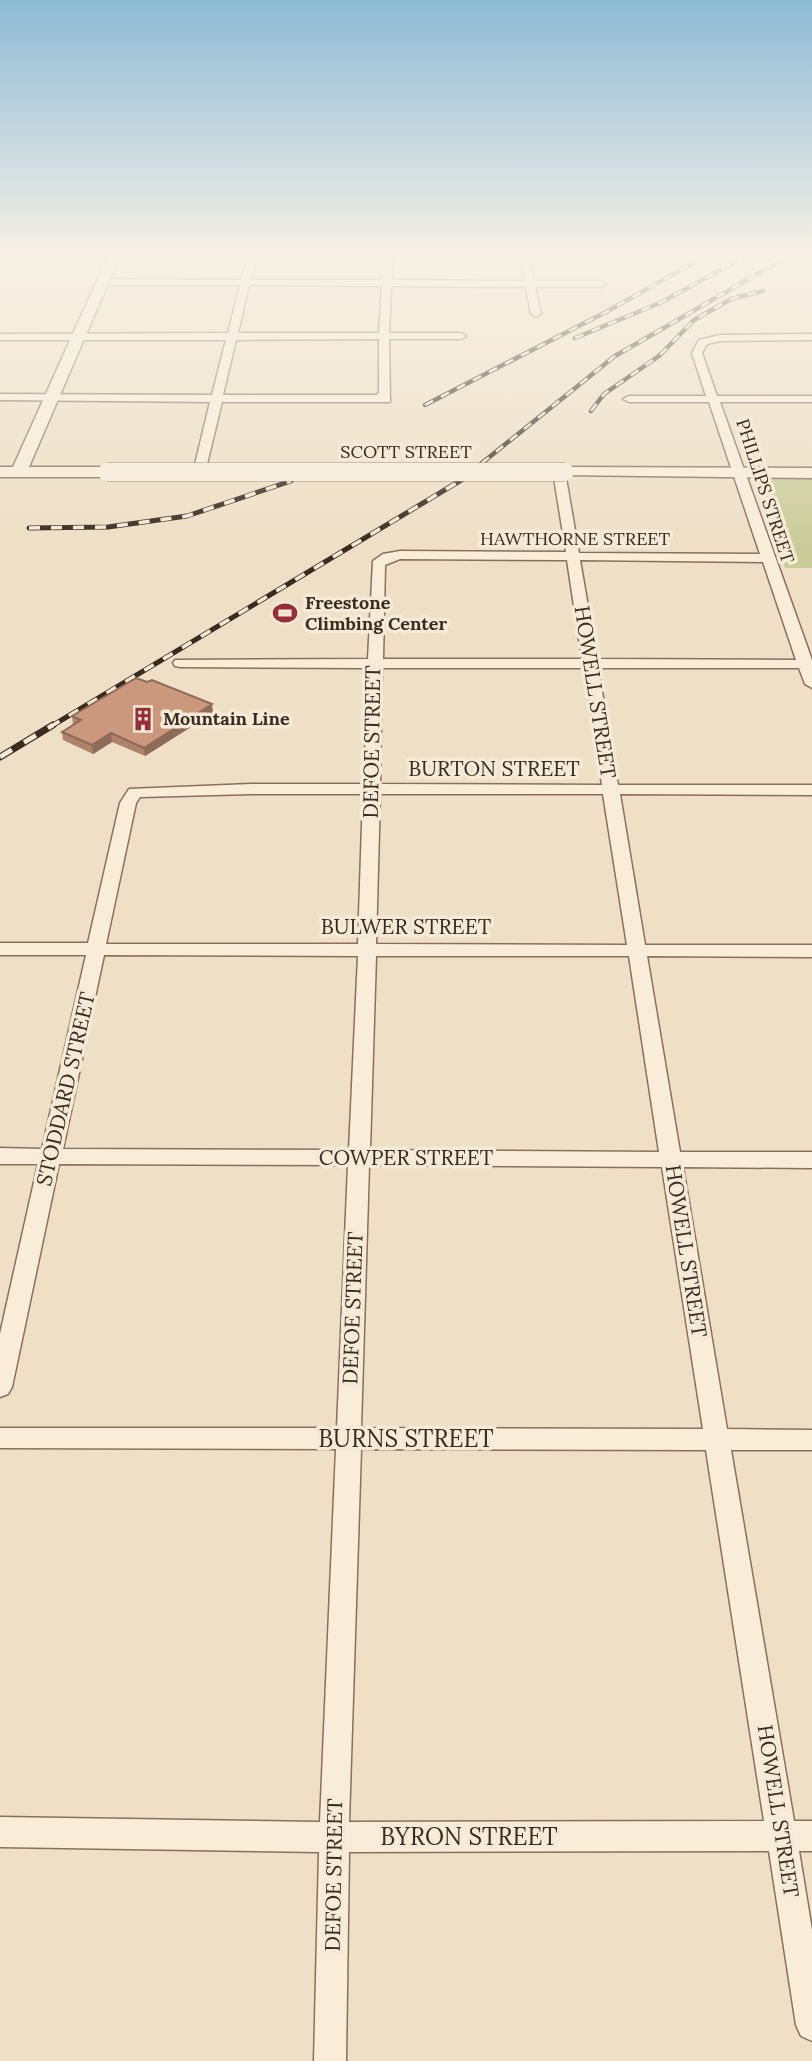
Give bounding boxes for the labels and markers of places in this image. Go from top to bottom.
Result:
place label: Freestone Climbing Center [305,591,447,635]
sports icon: Freestone Climbing Center [271,599,299,627]
building icon: Mountain Line [129,705,157,733]
place label: Mountain Line [163,707,290,730]

